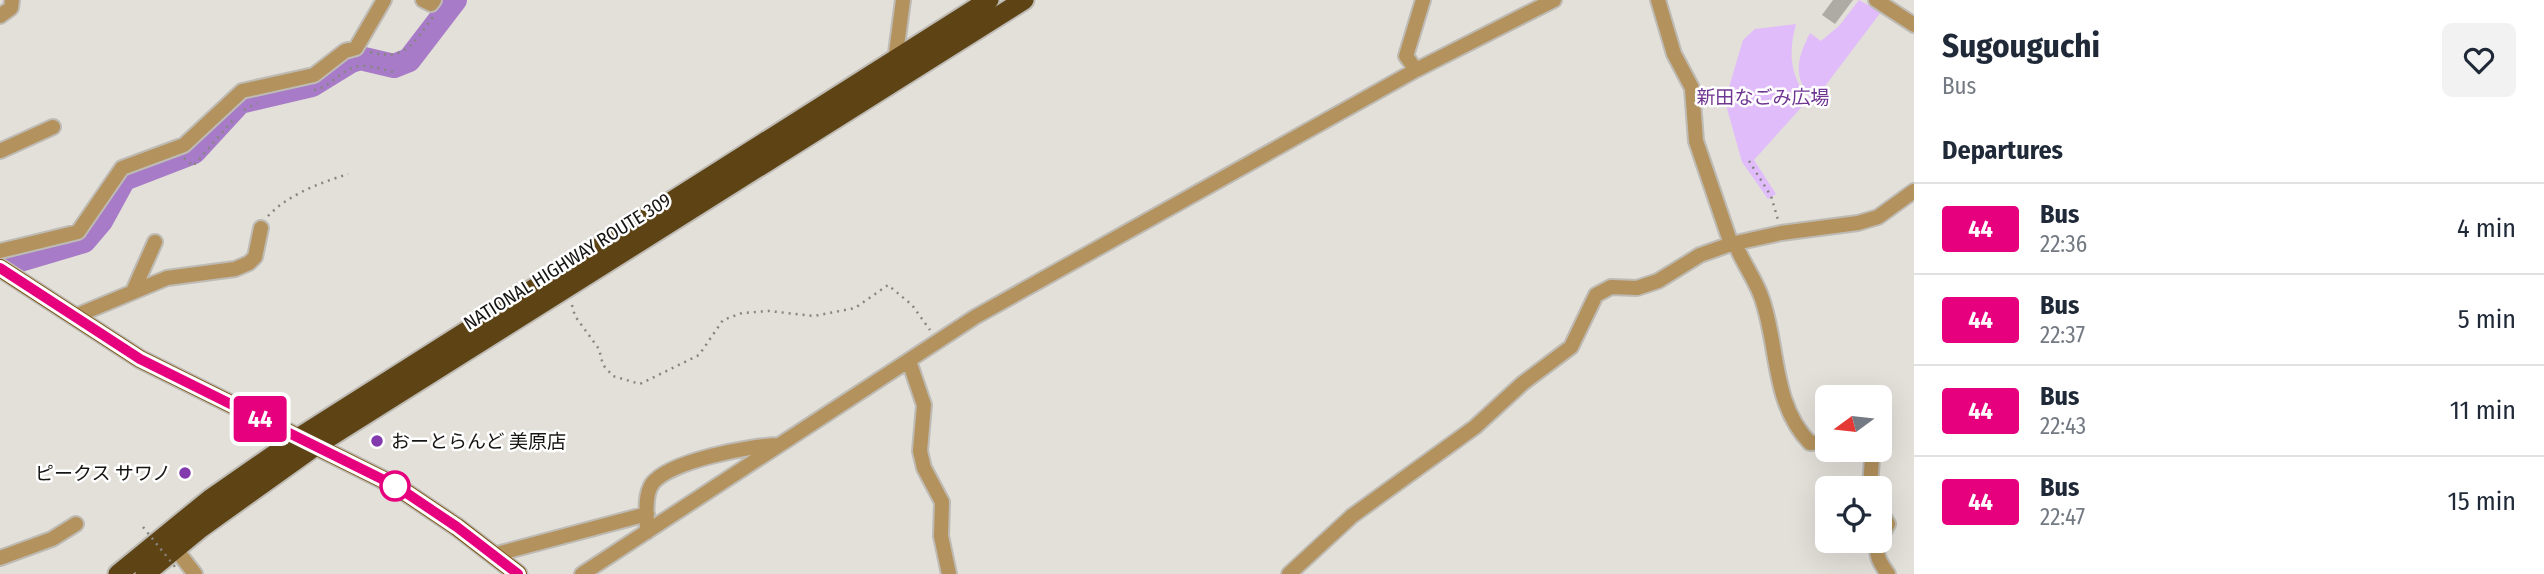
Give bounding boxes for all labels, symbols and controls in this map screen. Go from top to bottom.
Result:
button: heart [2442,23,2516,97]
text: Sugouguchi [1942,26,2100,66]
text: Bus [1942,72,1976,100]
park label: 新田なごみ広場 [1696,86,1830,109]
text: Departures [1942,135,2063,166]
street label: NATIONAL HIGHWAY ROUTE 309 [459,188,675,335]
text: Bus [2040,199,2079,230]
text: 4 min [2457,213,2516,244]
text: 44 [1968,215,1993,243]
text: 22:36 [2040,230,2087,258]
text: Bus [2040,290,2079,321]
text: 5 min [2458,304,2516,335]
text: 44 [1968,306,1993,334]
text: 22:37 [2040,321,2085,349]
text: Bus [2040,381,2079,412]
north arrow [1815,385,1892,462]
map controls [1815,385,1892,553]
text: 11 min [2450,395,2516,426]
line badge: 44 [229,396,292,442]
text: 44 [1968,397,1993,425]
text: 44 [248,405,272,433]
text: 22:43 [2040,412,2086,440]
place label: おーとらんど 美原店 [391,430,566,453]
marker: おーとらんど 美原店 [369,433,385,449]
place label: ピークス サワノ [35,462,171,485]
marker: ピークス サワノ [177,465,193,481]
unlabelled marker [380,471,410,501]
text: Bus [2040,472,2079,503]
button: locate [1815,476,1892,553]
text: 15 min [2448,486,2516,517]
text: 44 [1968,488,1993,516]
text: 22:47 [2040,503,2085,531]

